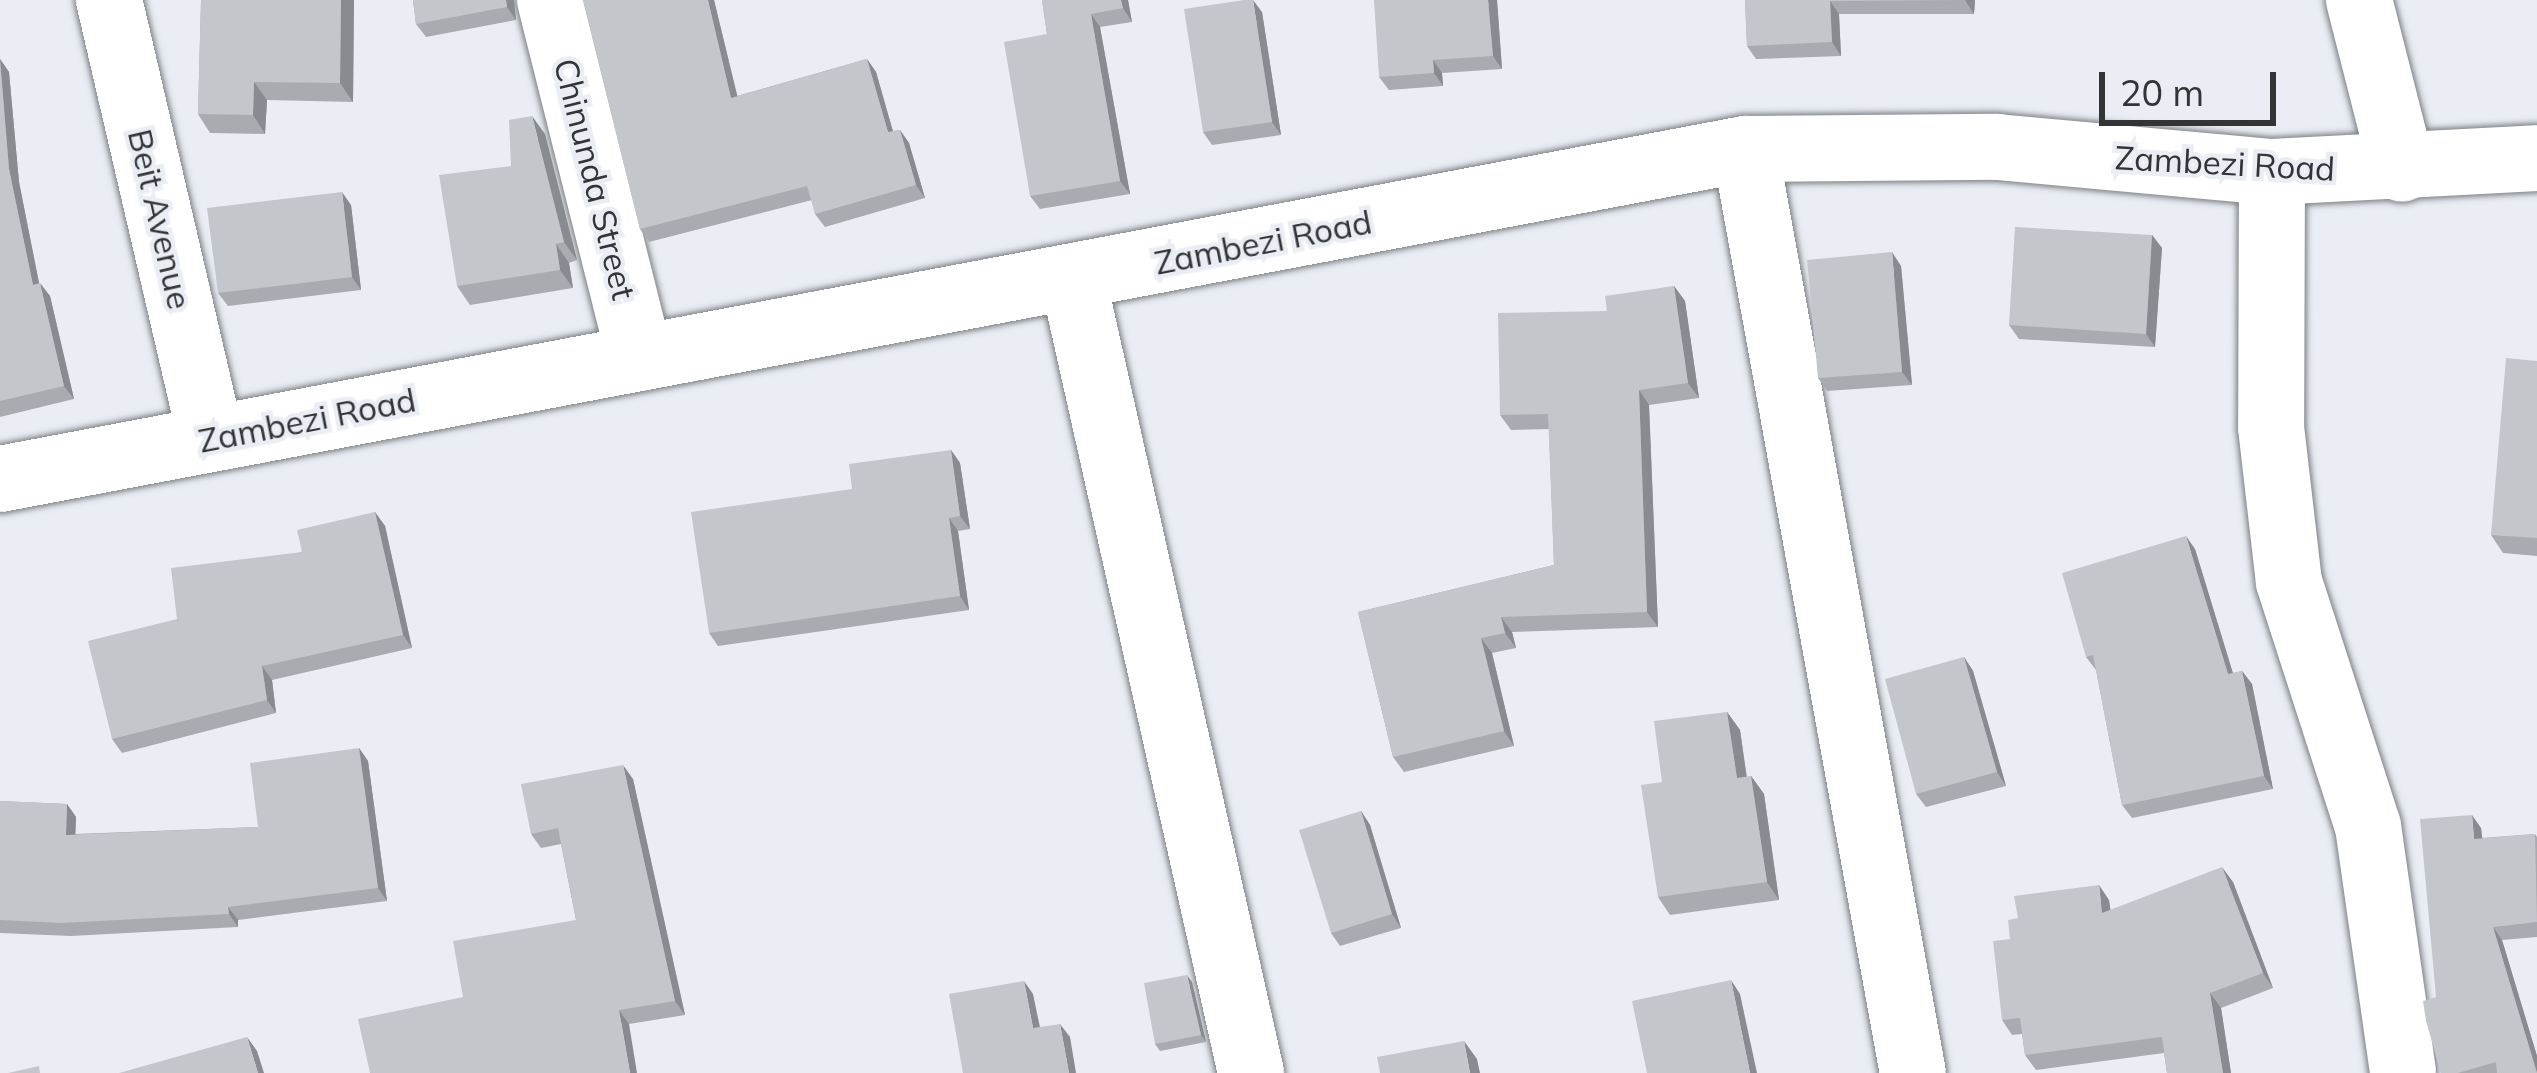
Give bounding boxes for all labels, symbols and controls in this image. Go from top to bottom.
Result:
scale bar [2105,48,2282,122]
street label: Chinunda Street [546,54,644,304]
text: 20 m [2120,70,2204,115]
street label: Beit Avenue [120,125,200,313]
street label: Zambezi Road [2114,137,2336,189]
street label: Zambezi Road [1151,202,1375,282]
street label: Zambezi Road [195,380,419,460]

